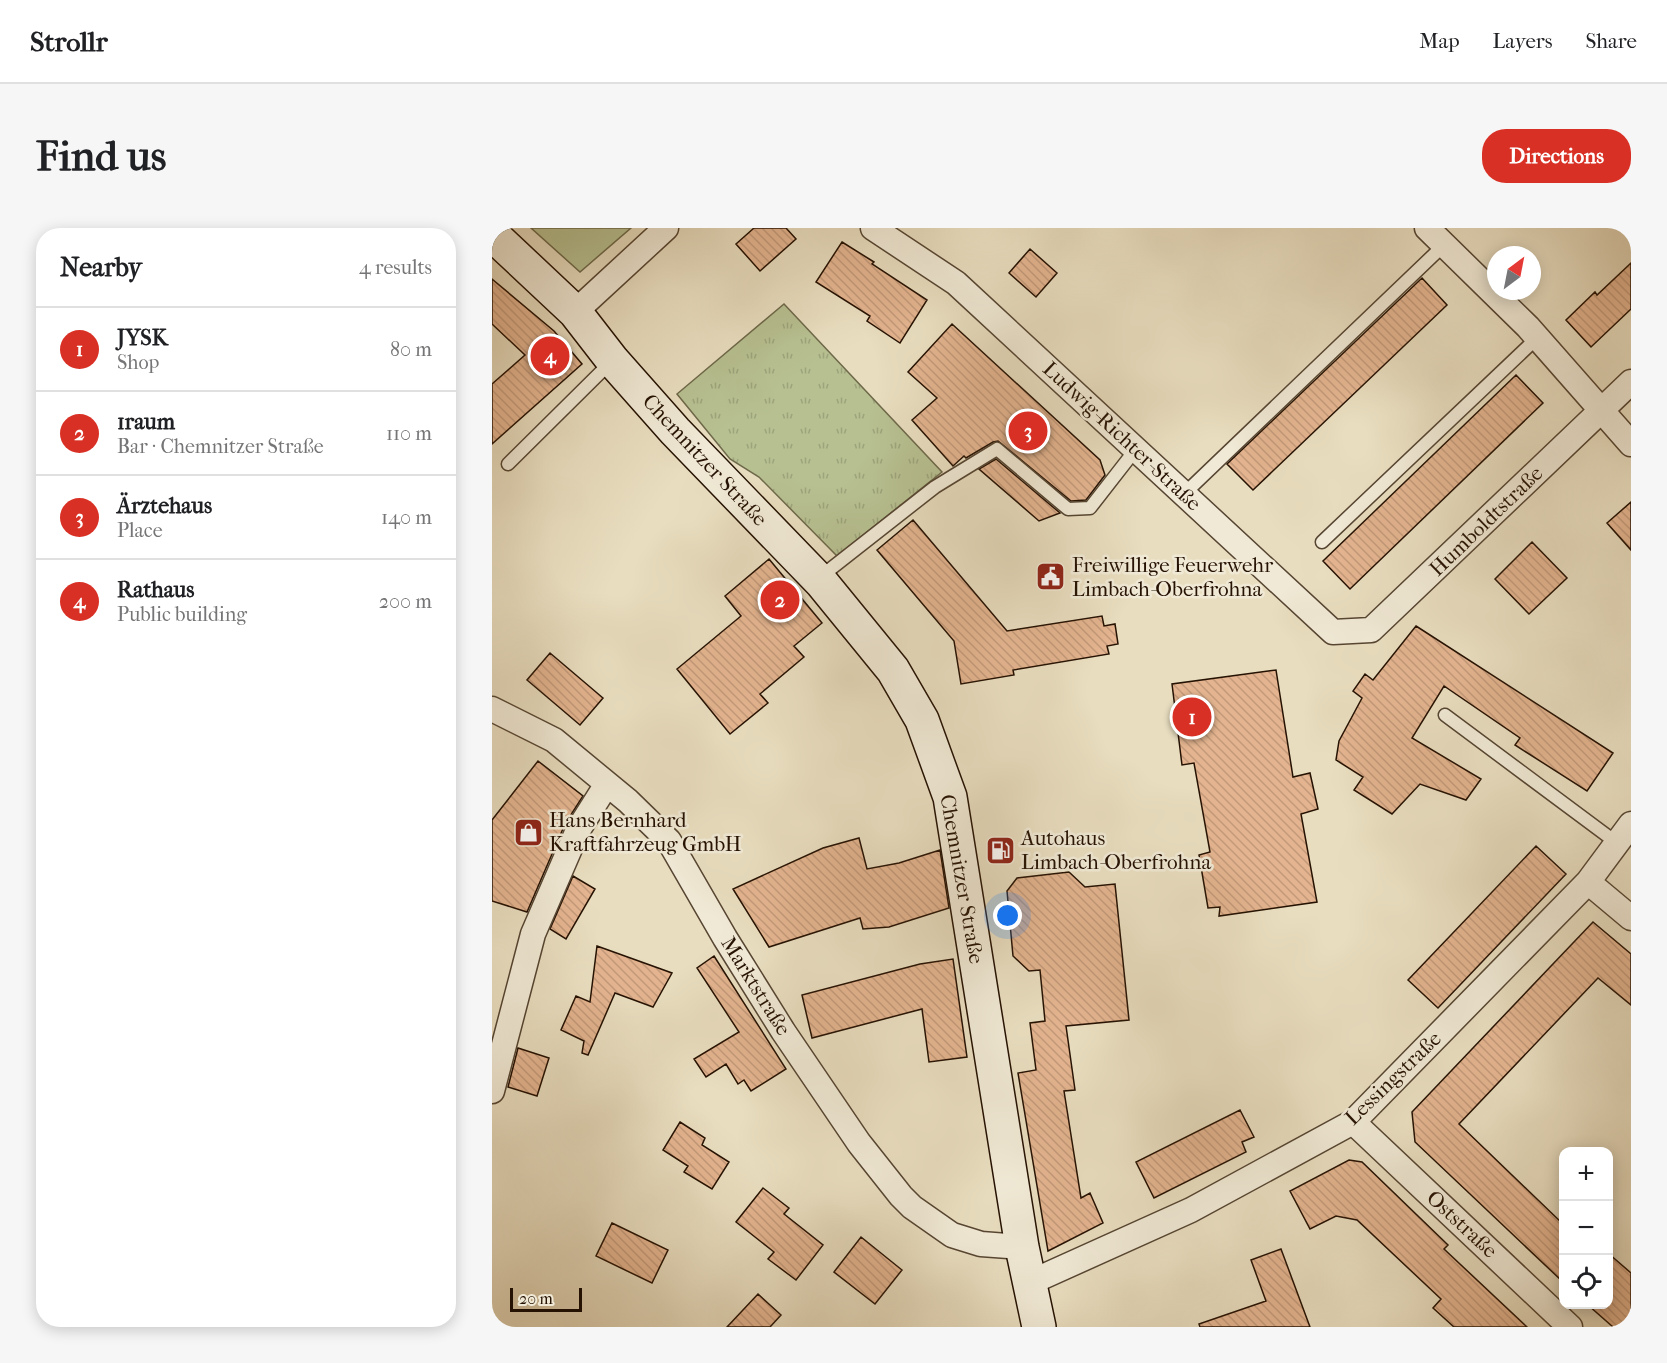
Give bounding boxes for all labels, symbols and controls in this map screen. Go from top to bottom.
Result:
text: Strollr [30,25,108,58]
text: Map [1419,29,1460,53]
text: Layers [1493,29,1552,53]
text: Share [1585,29,1637,53]
button: Directions [1482,129,1631,183]
text: Find us [36,132,166,181]
north arrow [1487,246,1541,300]
text: Nearby [60,252,142,283]
text: 4 results [359,256,432,279]
text: JYSK [117,325,168,351]
pin: 4 [530,334,570,378]
text: 1 [76,338,83,361]
text: 80 m [390,338,432,361]
text: Shop [117,351,159,374]
street label: Ludwig-Richter-Straße [1038,357,1206,515]
street label: Chemnitzer Straße [638,389,772,531]
pin: 3 [1008,408,1048,454]
text: 1raum [117,409,175,435]
text: 2 [74,422,85,445]
text: 110 m [386,422,432,445]
text: Bar · Chemnitzer Straße [117,435,324,458]
street label: Humboldtstraße [1425,461,1547,581]
text: Ärztehaus [117,493,212,519]
text: 3 [75,506,84,529]
text: 140 m [381,506,432,529]
text: Place [117,519,163,542]
place label: Freiwillige Feuerwehr Limbach-Oberfrohna [1072,553,1273,601]
public building icon: Freiwillige Feuerwehr Limbach-Oberfrohna [1035,561,1067,593]
text: Rathaus [117,577,194,603]
pin: 2 [760,578,800,622]
text: 4 [74,590,85,613]
text: 200 m [379,590,432,613]
text: Public building [117,603,247,626]
pin: 1 [1172,694,1212,740]
street label: Chemnitzer Straße [935,792,989,966]
place label: Hans Bernhard Kraftfahrzeug GmbH [549,808,742,856]
shop icon: Hans Bernhard Kraftfahrzeug GmbH [512,816,544,848]
place label: Autohaus Limbach-Oberfrohna [1020,826,1211,874]
fuel station icon: Autohaus Limbach-Oberfrohna [984,834,1016,866]
your location [993,901,1022,930]
street label: Marktstraße [716,932,796,1040]
street label: Lessingstraße [1340,1026,1446,1130]
map controls [1559,1147,1613,1309]
button: + [1559,1147,1613,1201]
street label: Oststraße [1422,1185,1502,1263]
button: − [1559,1201,1613,1255]
button: locate [1559,1255,1613,1309]
scale bar [510,1285,582,1312]
text: 20 m [519,1289,553,1308]

